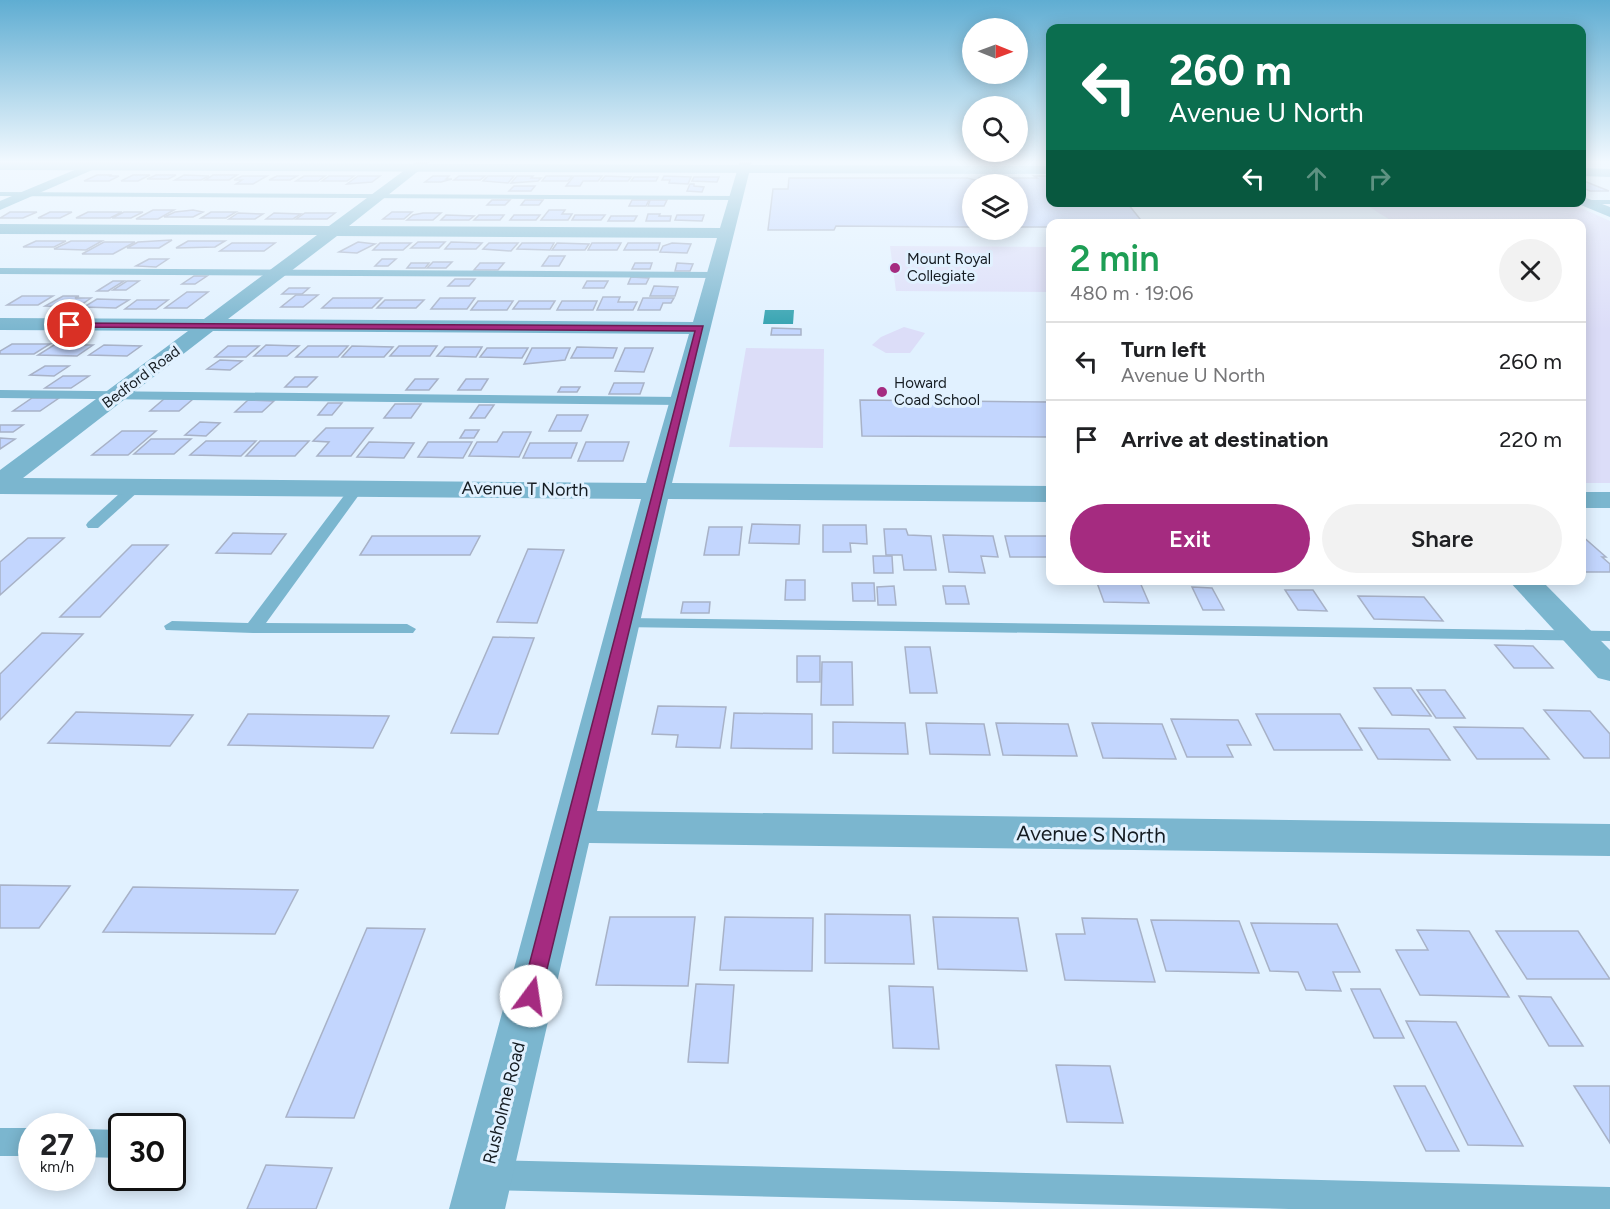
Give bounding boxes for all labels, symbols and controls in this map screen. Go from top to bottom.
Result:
north arrow [962,18,1028,84]
map controls [962,18,1028,240]
text: 260 m [1169,45,1292,96]
icon: left [1070,48,1148,126]
button: search [962,96,1028,162]
text: Avenue U North [1169,96,1364,129]
icon: left [1237,162,1270,195]
icon: ahead [1300,162,1333,195]
icon: right [1363,162,1396,195]
button: layers [962,174,1028,240]
text: 2 min [1070,237,1160,280]
button: close [1499,239,1562,302]
place label: Mount Royal Collegiate [907,250,991,285]
marker: Mount Royal Collegiate [888,261,902,275]
text: 480 m · 19:06 [1070,281,1193,305]
pin [44,299,95,350]
icon: arrive [53,308,86,341]
text: Turn left [1121,336,1207,363]
street label: Bedford Road [99,342,183,412]
icon: left [1070,345,1103,378]
text: 260 m [1499,348,1562,375]
text: Avenue U North [1121,363,1265,387]
place label: Howard Coad School [894,374,980,409]
marker: Howard Coad School [875,385,889,399]
icon: arrive [1070,423,1103,456]
text: Arrive at destination [1121,426,1329,453]
text: 220 m [1499,426,1562,453]
street label: Avenue T North [461,477,589,501]
button: Exit [1070,504,1310,573]
button: Share [1322,504,1562,573]
street label: Avenue S North [1016,820,1166,848]
position arrow [499,964,563,1028]
street label: Rusholme Road [478,1040,530,1166]
speed limit sign: 30 [108,1113,186,1191]
text: 27 [40,1126,74,1163]
text: km/h [40,1158,74,1176]

